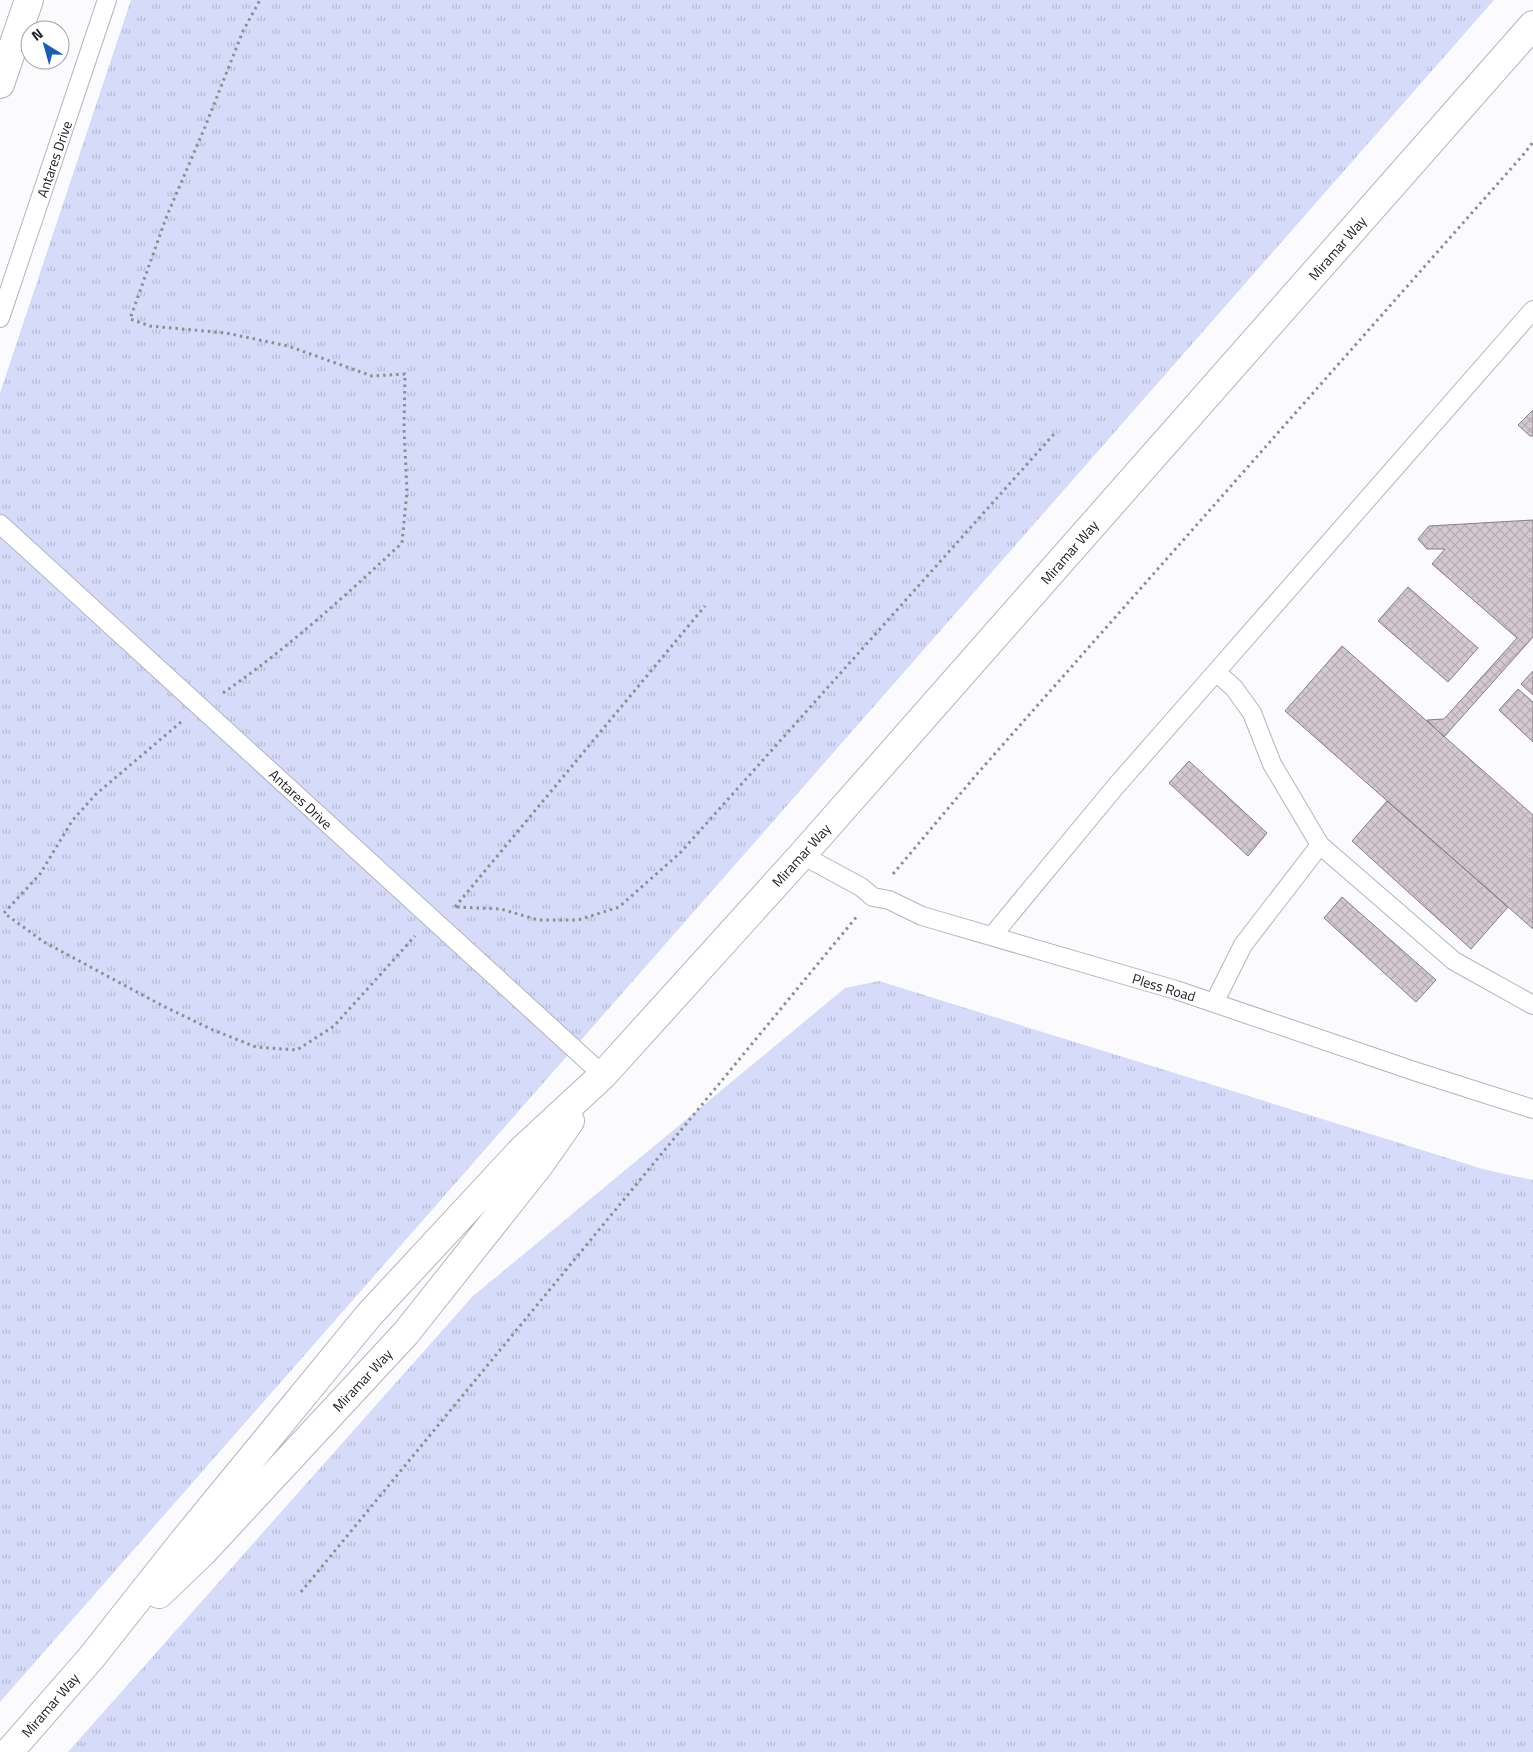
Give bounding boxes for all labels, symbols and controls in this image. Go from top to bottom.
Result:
north arrow [20,20,70,70]
text: N [27,23,47,46]
street label: Antares Drive [31,118,77,200]
street label: Miramar Way [1303,211,1371,285]
street label: Miramar Way [1035,515,1103,589]
street label: Antares Drive [265,764,337,834]
street label: Miramar Way [767,818,835,891]
street label: Pless Road [1130,967,1198,1007]
street label: Miramar Way [327,1344,397,1416]
street label: Miramar Way [16,1668,84,1742]

